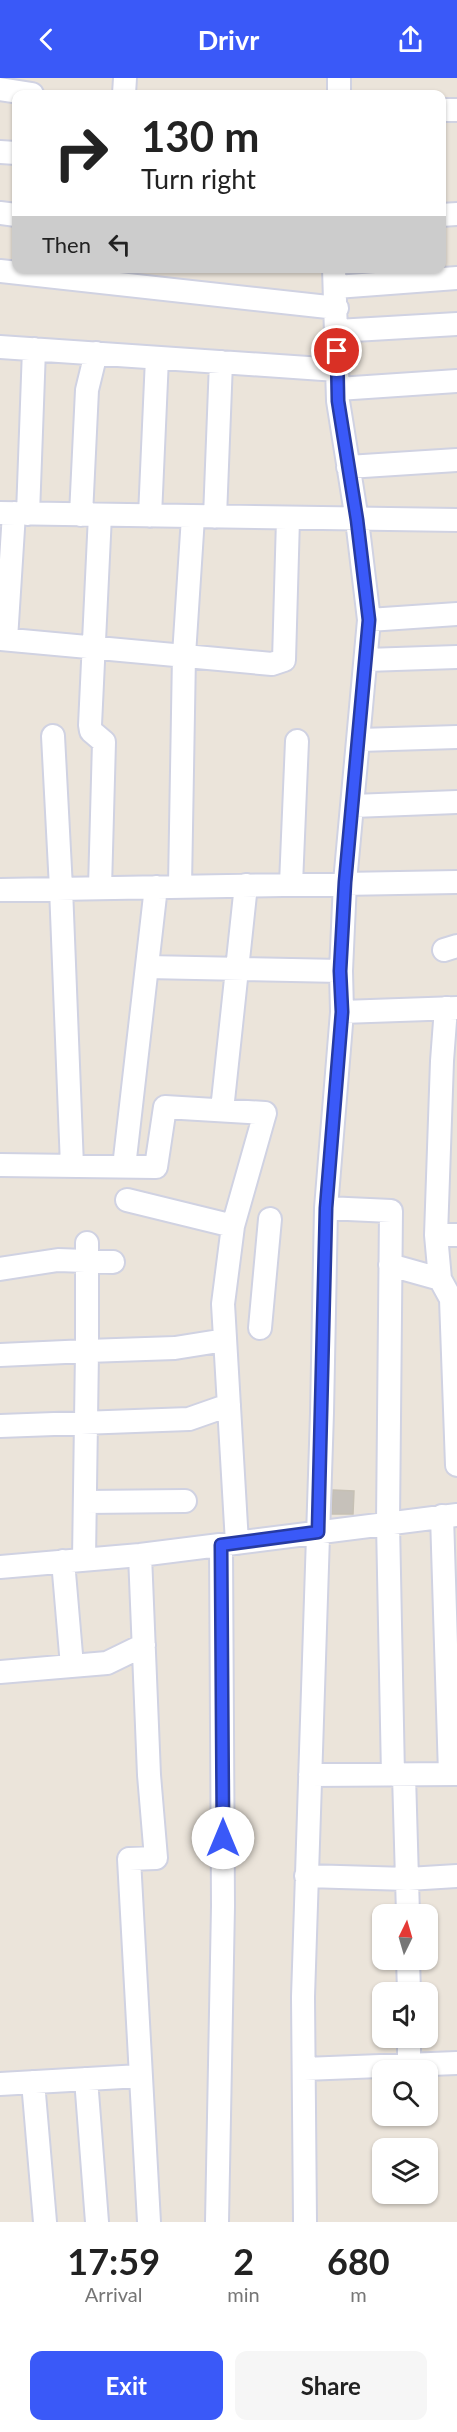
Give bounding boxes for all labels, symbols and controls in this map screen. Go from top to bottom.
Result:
icon: back [30,23,63,56]
text: Drivr [198,23,259,56]
icon: share [394,23,427,56]
text: 130 m [141,111,259,161]
icon: right [42,114,120,192]
text: Turn right [141,162,256,195]
icon: left [103,228,136,261]
text: Then [42,231,91,258]
pin [311,325,362,376]
icon: arrive [320,334,353,367]
position arrow [191,1806,255,1870]
north arrow [372,1904,438,1970]
map controls [372,1904,438,2204]
button: sound [372,1982,438,2048]
button: search [372,2060,438,2126]
button: layers [372,2138,438,2204]
text: 17:59 [67,2239,160,2283]
text: 2 [233,2239,254,2283]
text: 680 [327,2239,390,2283]
text: Arrival [85,2282,142,2306]
text: min [227,2282,260,2306]
text: m [350,2282,367,2306]
button: Exit [30,2351,223,2420]
button: Share [235,2351,427,2420]

